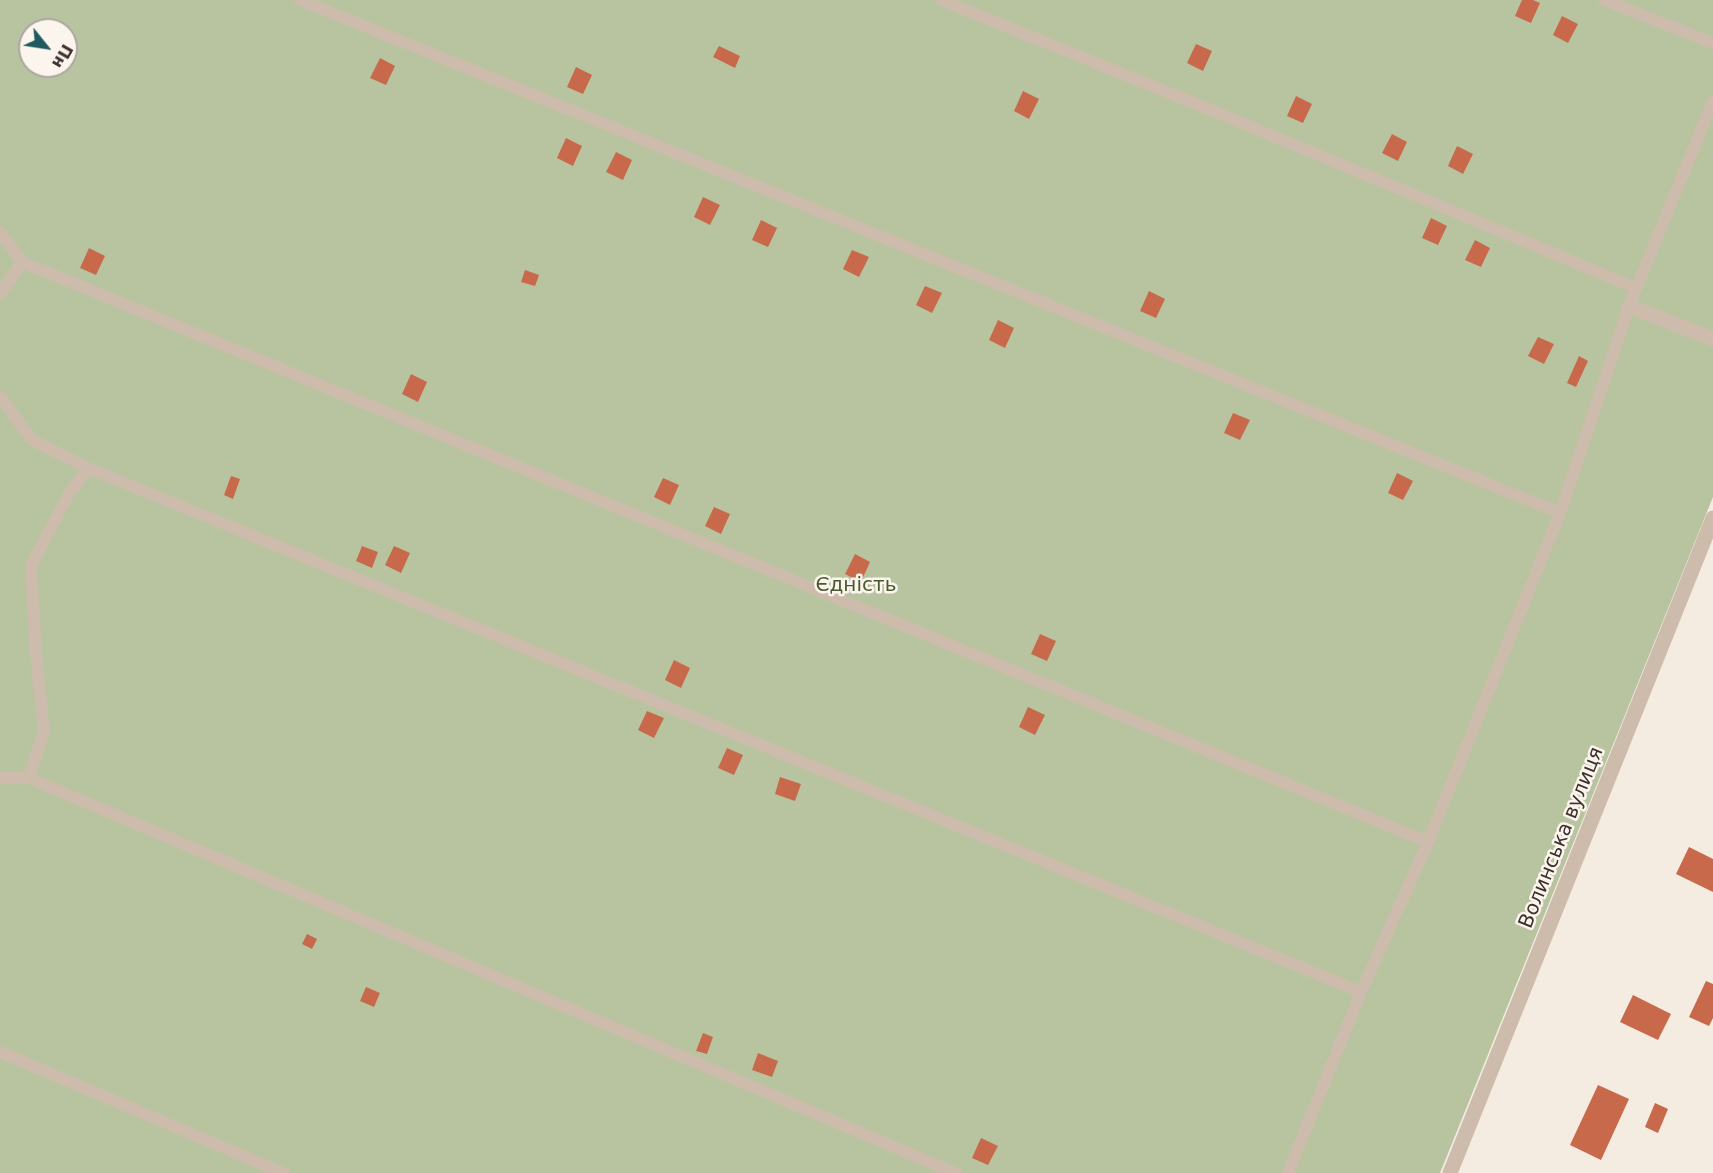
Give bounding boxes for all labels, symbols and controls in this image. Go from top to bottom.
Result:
north arrow [18,18,78,78]
text: Пн [48,41,77,72]
park label: Єдність [816,574,896,598]
street label: Волинська вулиця [1515,744,1609,932]

